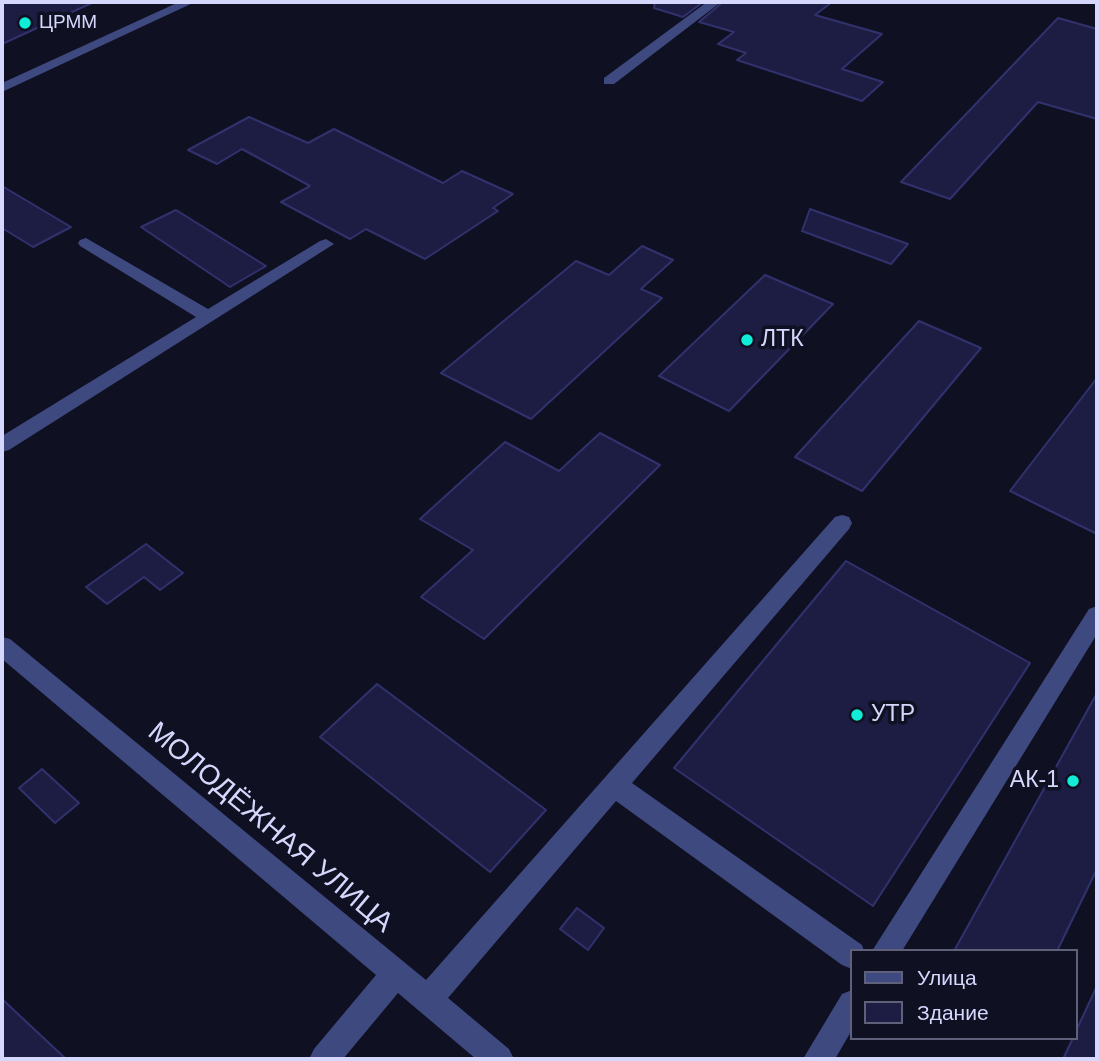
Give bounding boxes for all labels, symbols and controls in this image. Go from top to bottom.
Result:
place label: ЦРММ [39,12,97,34]
marker: ЦРММ [17,15,33,31]
place label: ЛТК [761,326,804,354]
marker: ЛТК [739,332,755,348]
place label: УТР [871,701,915,729]
marker: УТР [849,707,865,723]
street label: МОЛОДЁЖНАЯ УЛИЦА [141,716,399,940]
place label: АК-1 [1010,767,1059,795]
marker: АК-1 [1065,773,1081,789]
legend [850,949,1078,1040]
text: Улица [917,966,977,989]
text: Здание [917,1001,989,1024]

